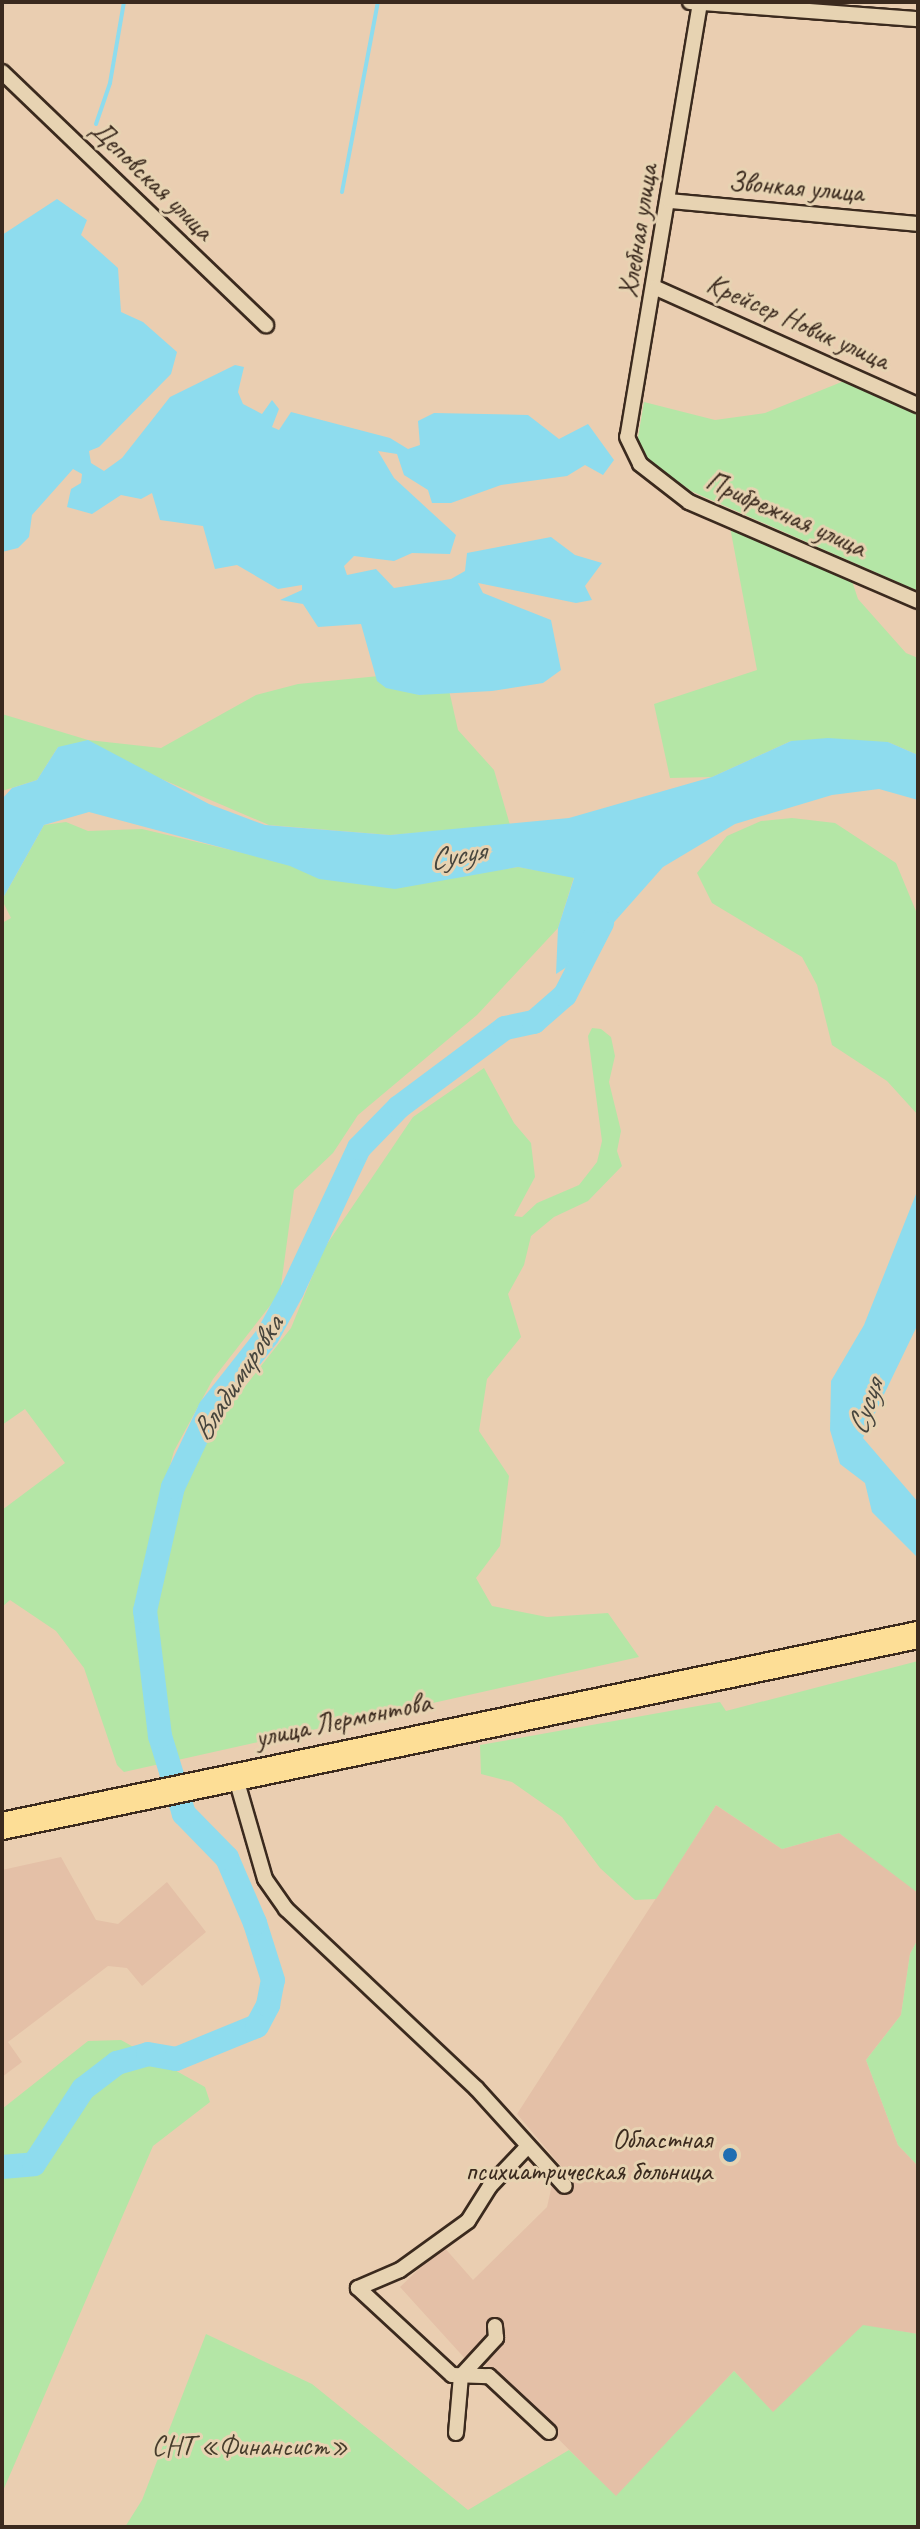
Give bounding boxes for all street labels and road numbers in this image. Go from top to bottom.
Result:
street label: Деповская улица [82,112,222,248]
street label: Хлебная улица [611,162,665,300]
street label: Звонкая улица [727,164,865,210]
street label: Крейсер Новик улица [700,266,896,378]
street label: Прибрежная улица [700,463,872,565]
street label: улица Лермонтова [252,1685,434,1755]

